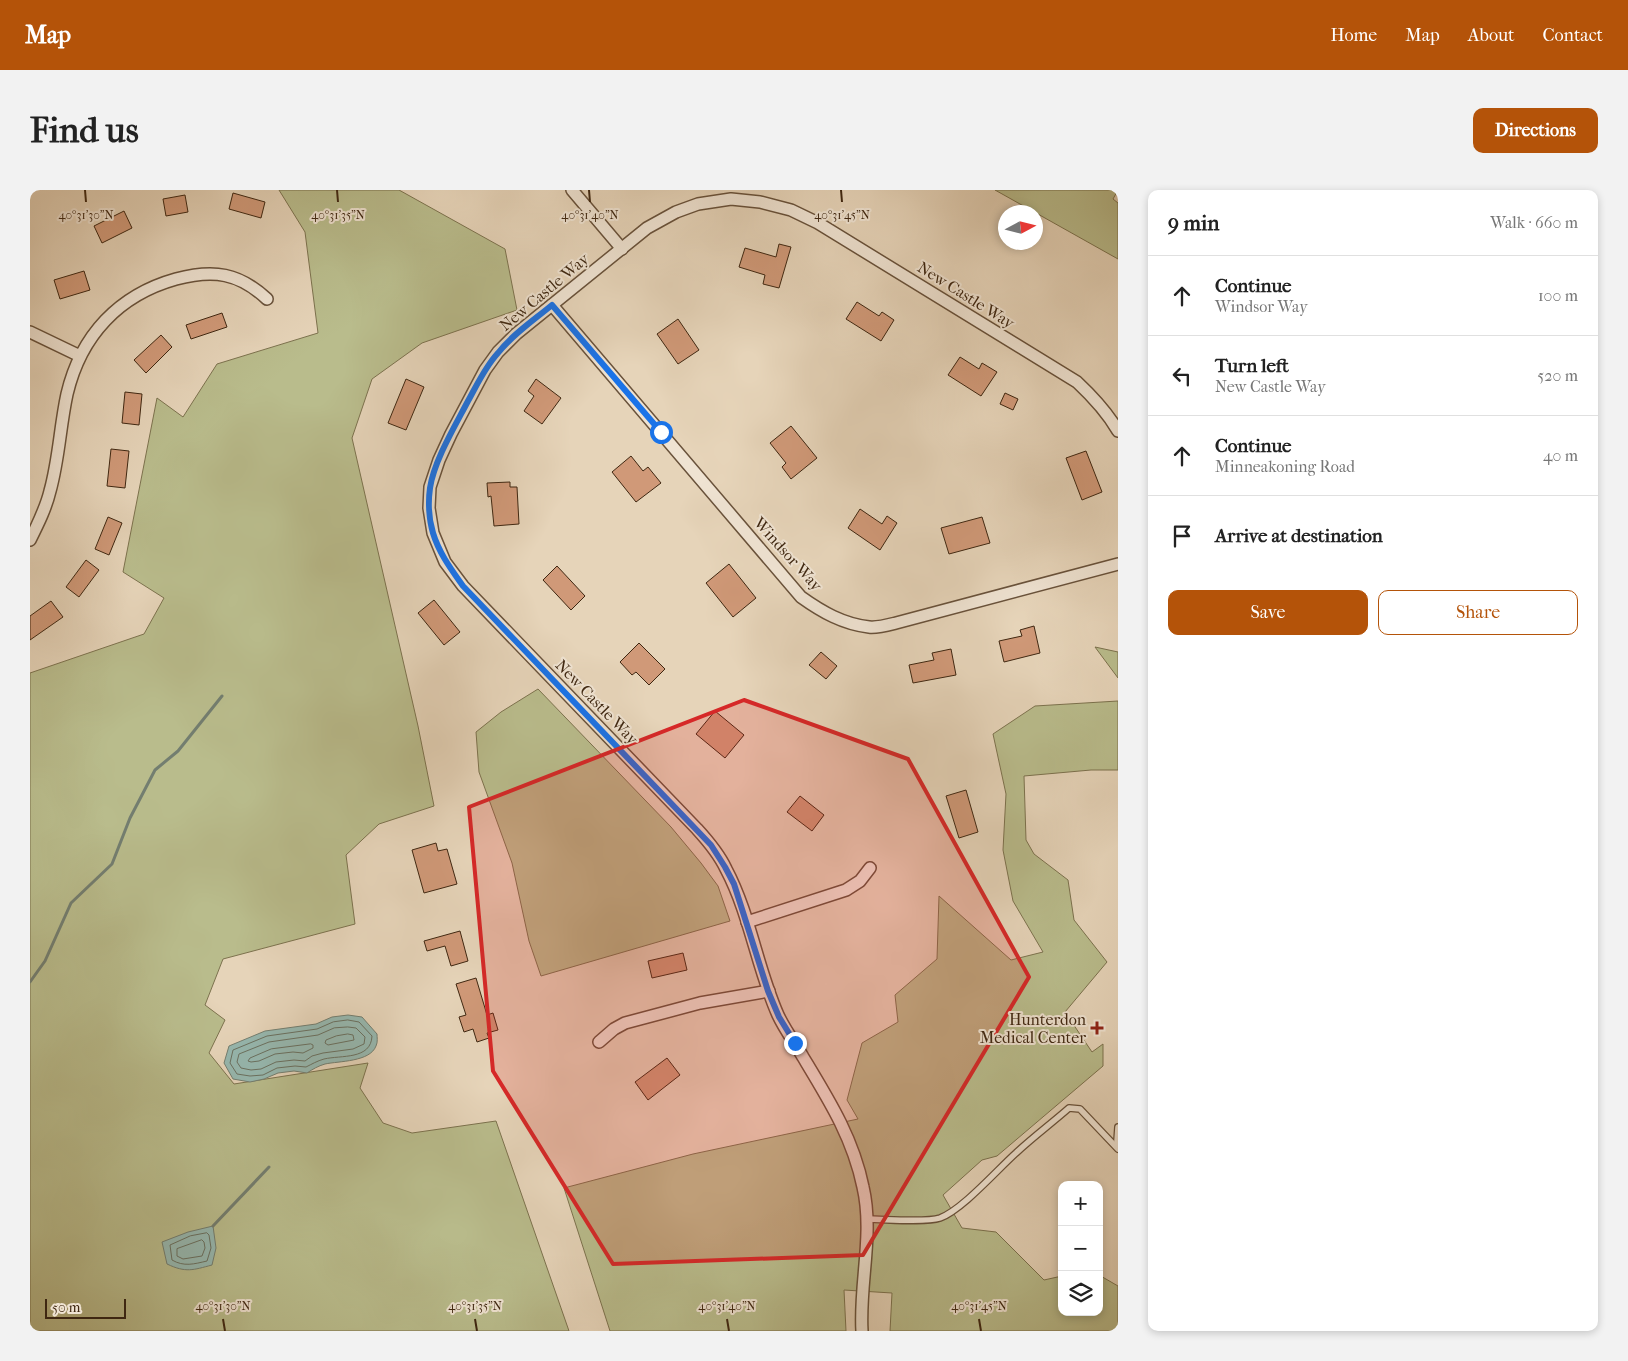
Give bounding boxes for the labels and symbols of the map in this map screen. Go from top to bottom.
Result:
north arrow [998,205,1043,250]
text: 40°31'30"N [58,208,114,222]
text: 40°31'35"N [311,208,365,222]
text: 40°31'40"N [561,208,619,222]
text: 40°31'45"N [814,208,870,222]
street label: New Castle Way [495,249,593,335]
street label: New Castle Way [914,258,1018,333]
route start [650,421,673,444]
street label: Windsor Way [749,512,826,595]
street label: New Castle Way [552,656,643,749]
place label: Hunterdon Medical Center [980,1010,1087,1047]
marker: Hunterdon Medical Center [1090,1021,1104,1035]
route end [784,1032,807,1055]
scale bar [45,1296,126,1319]
text: 40°31'30"N [195,1299,251,1313]
text: 40°31'35"N [448,1299,502,1313]
text: 40°31'40"N [698,1299,756,1313]
text: 40°31'45"N [951,1299,1007,1313]

